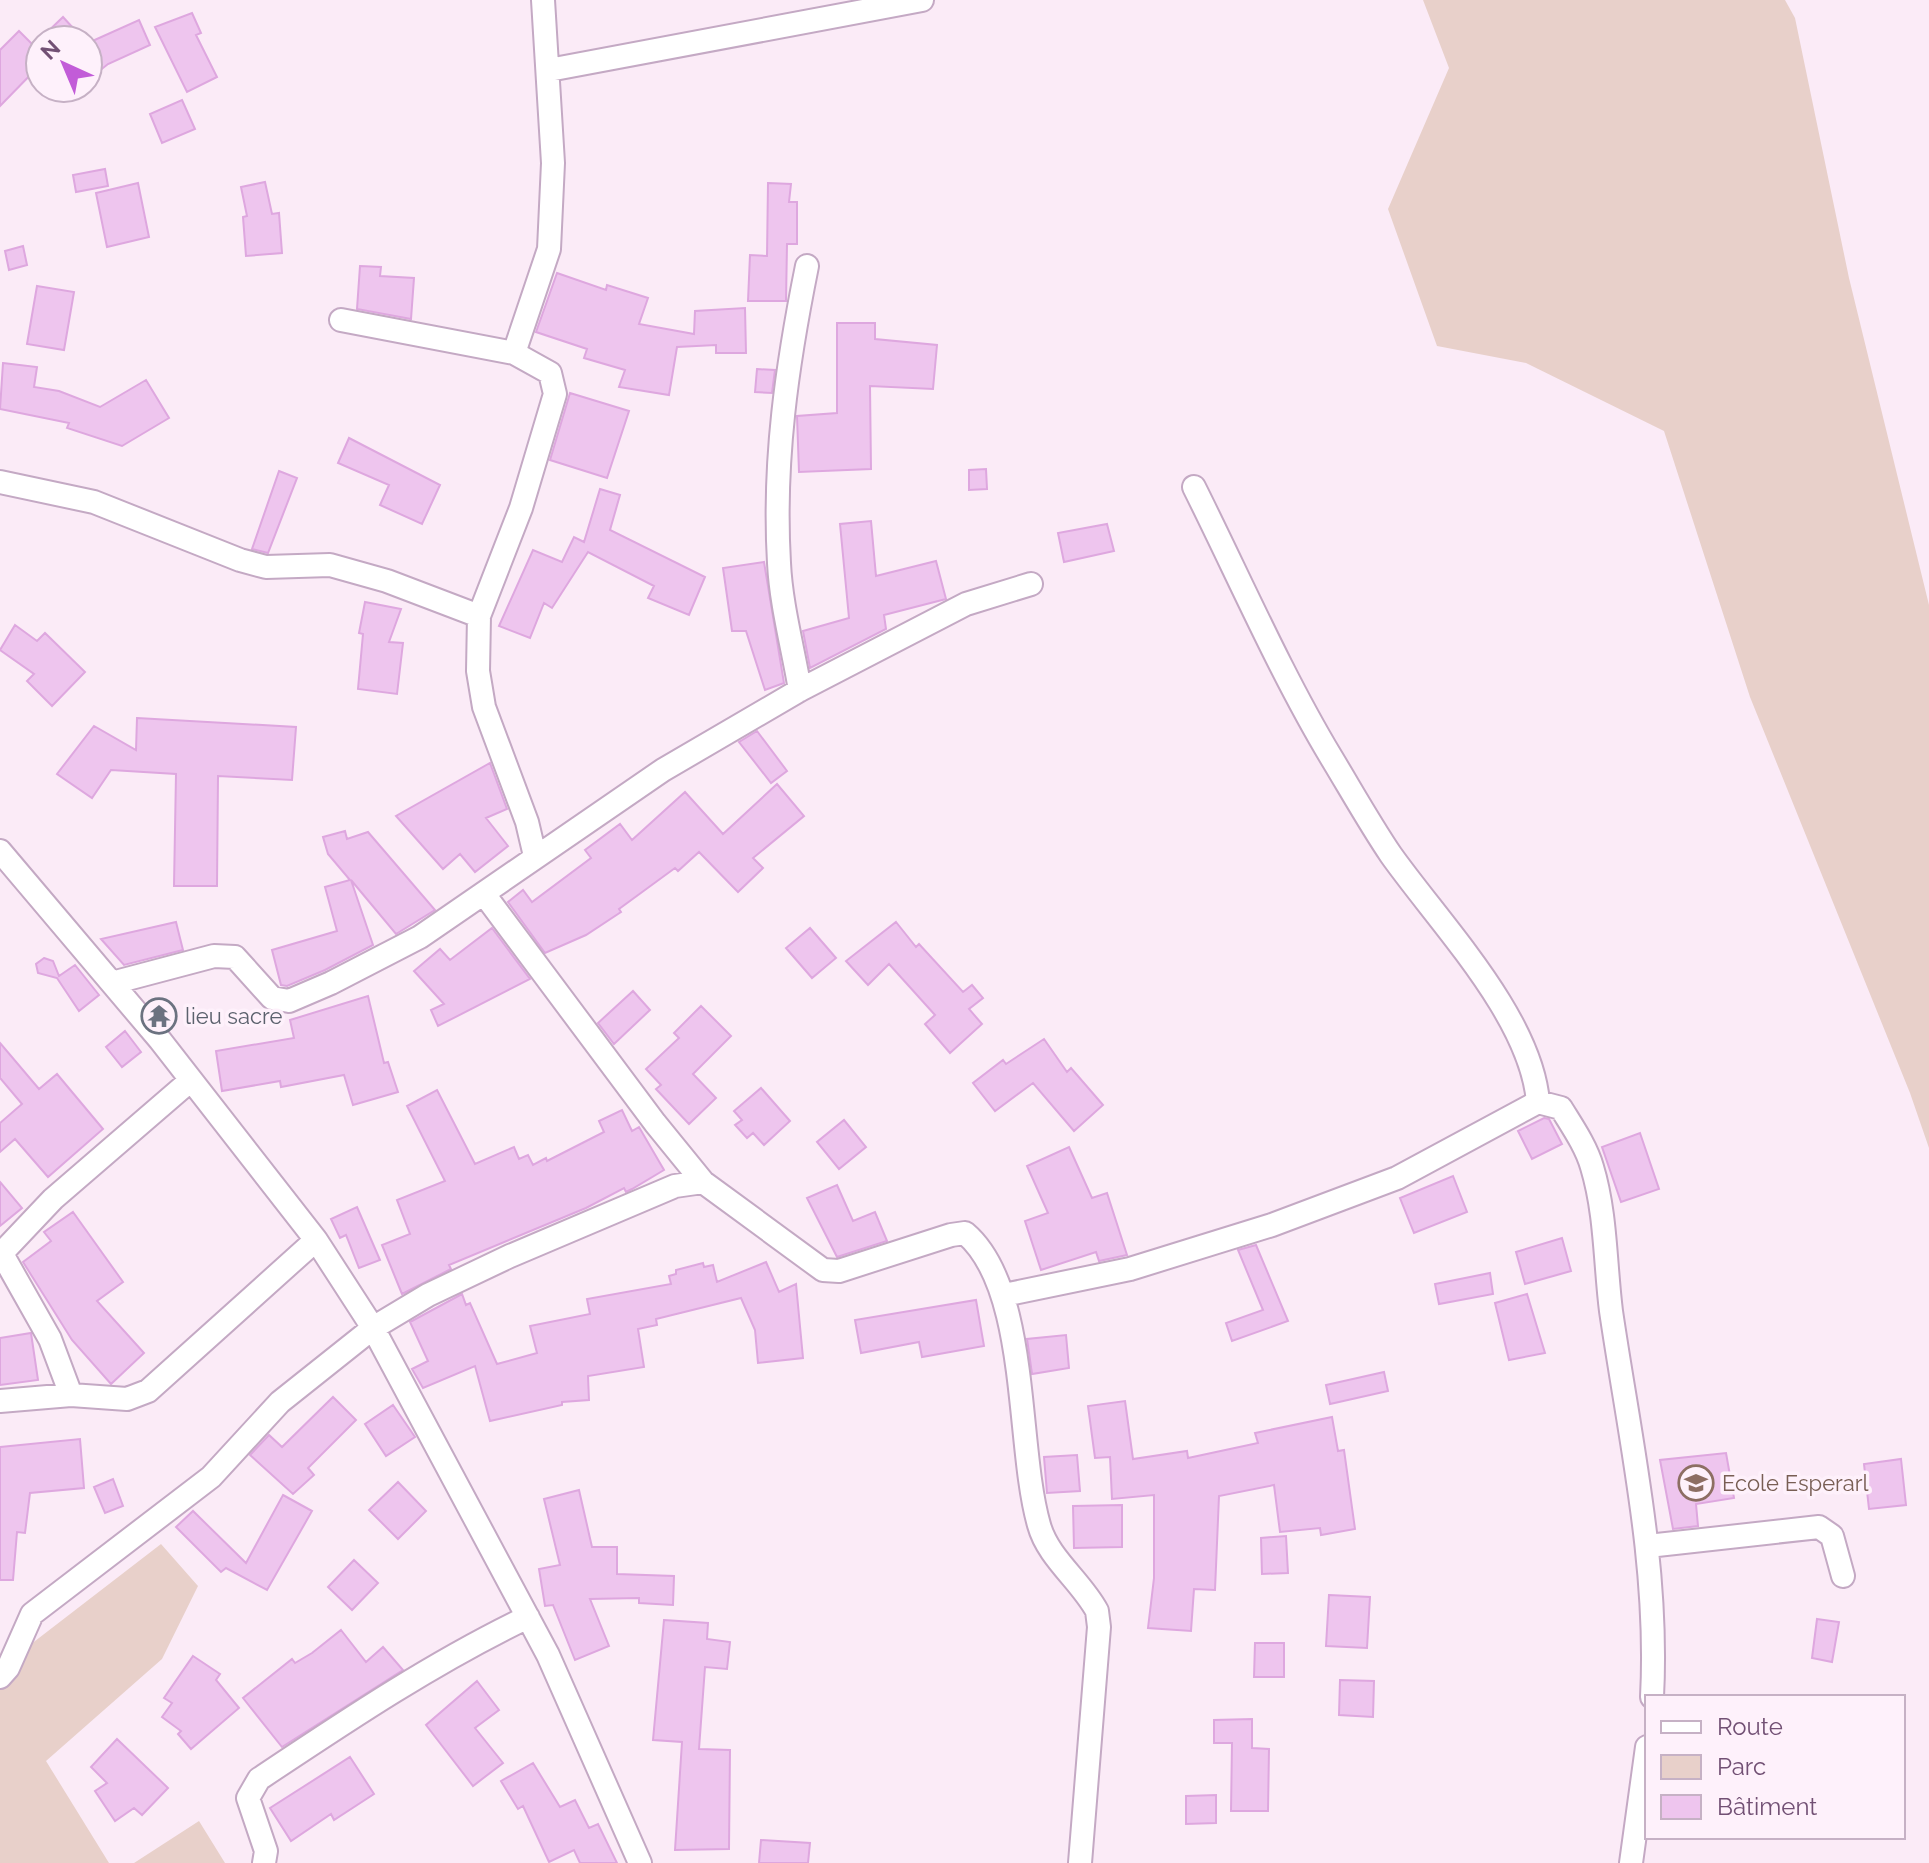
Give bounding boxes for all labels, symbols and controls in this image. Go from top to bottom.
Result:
north arrow [24,24,104,104]
text: N [35,34,65,65]
temple icon: lieu sacre [140,997,178,1035]
place label: lieu sacre [185,1003,282,1029]
school or university icon: Ecole Esperarl [1677,1464,1715,1502]
place label: Ecole Esperarl [1722,1470,1868,1496]
legend [1645,1695,1905,1839]
text: Route [1717,1712,1783,1741]
text: Parc [1717,1752,1766,1781]
text: Bâtiment [1717,1792,1817,1821]

